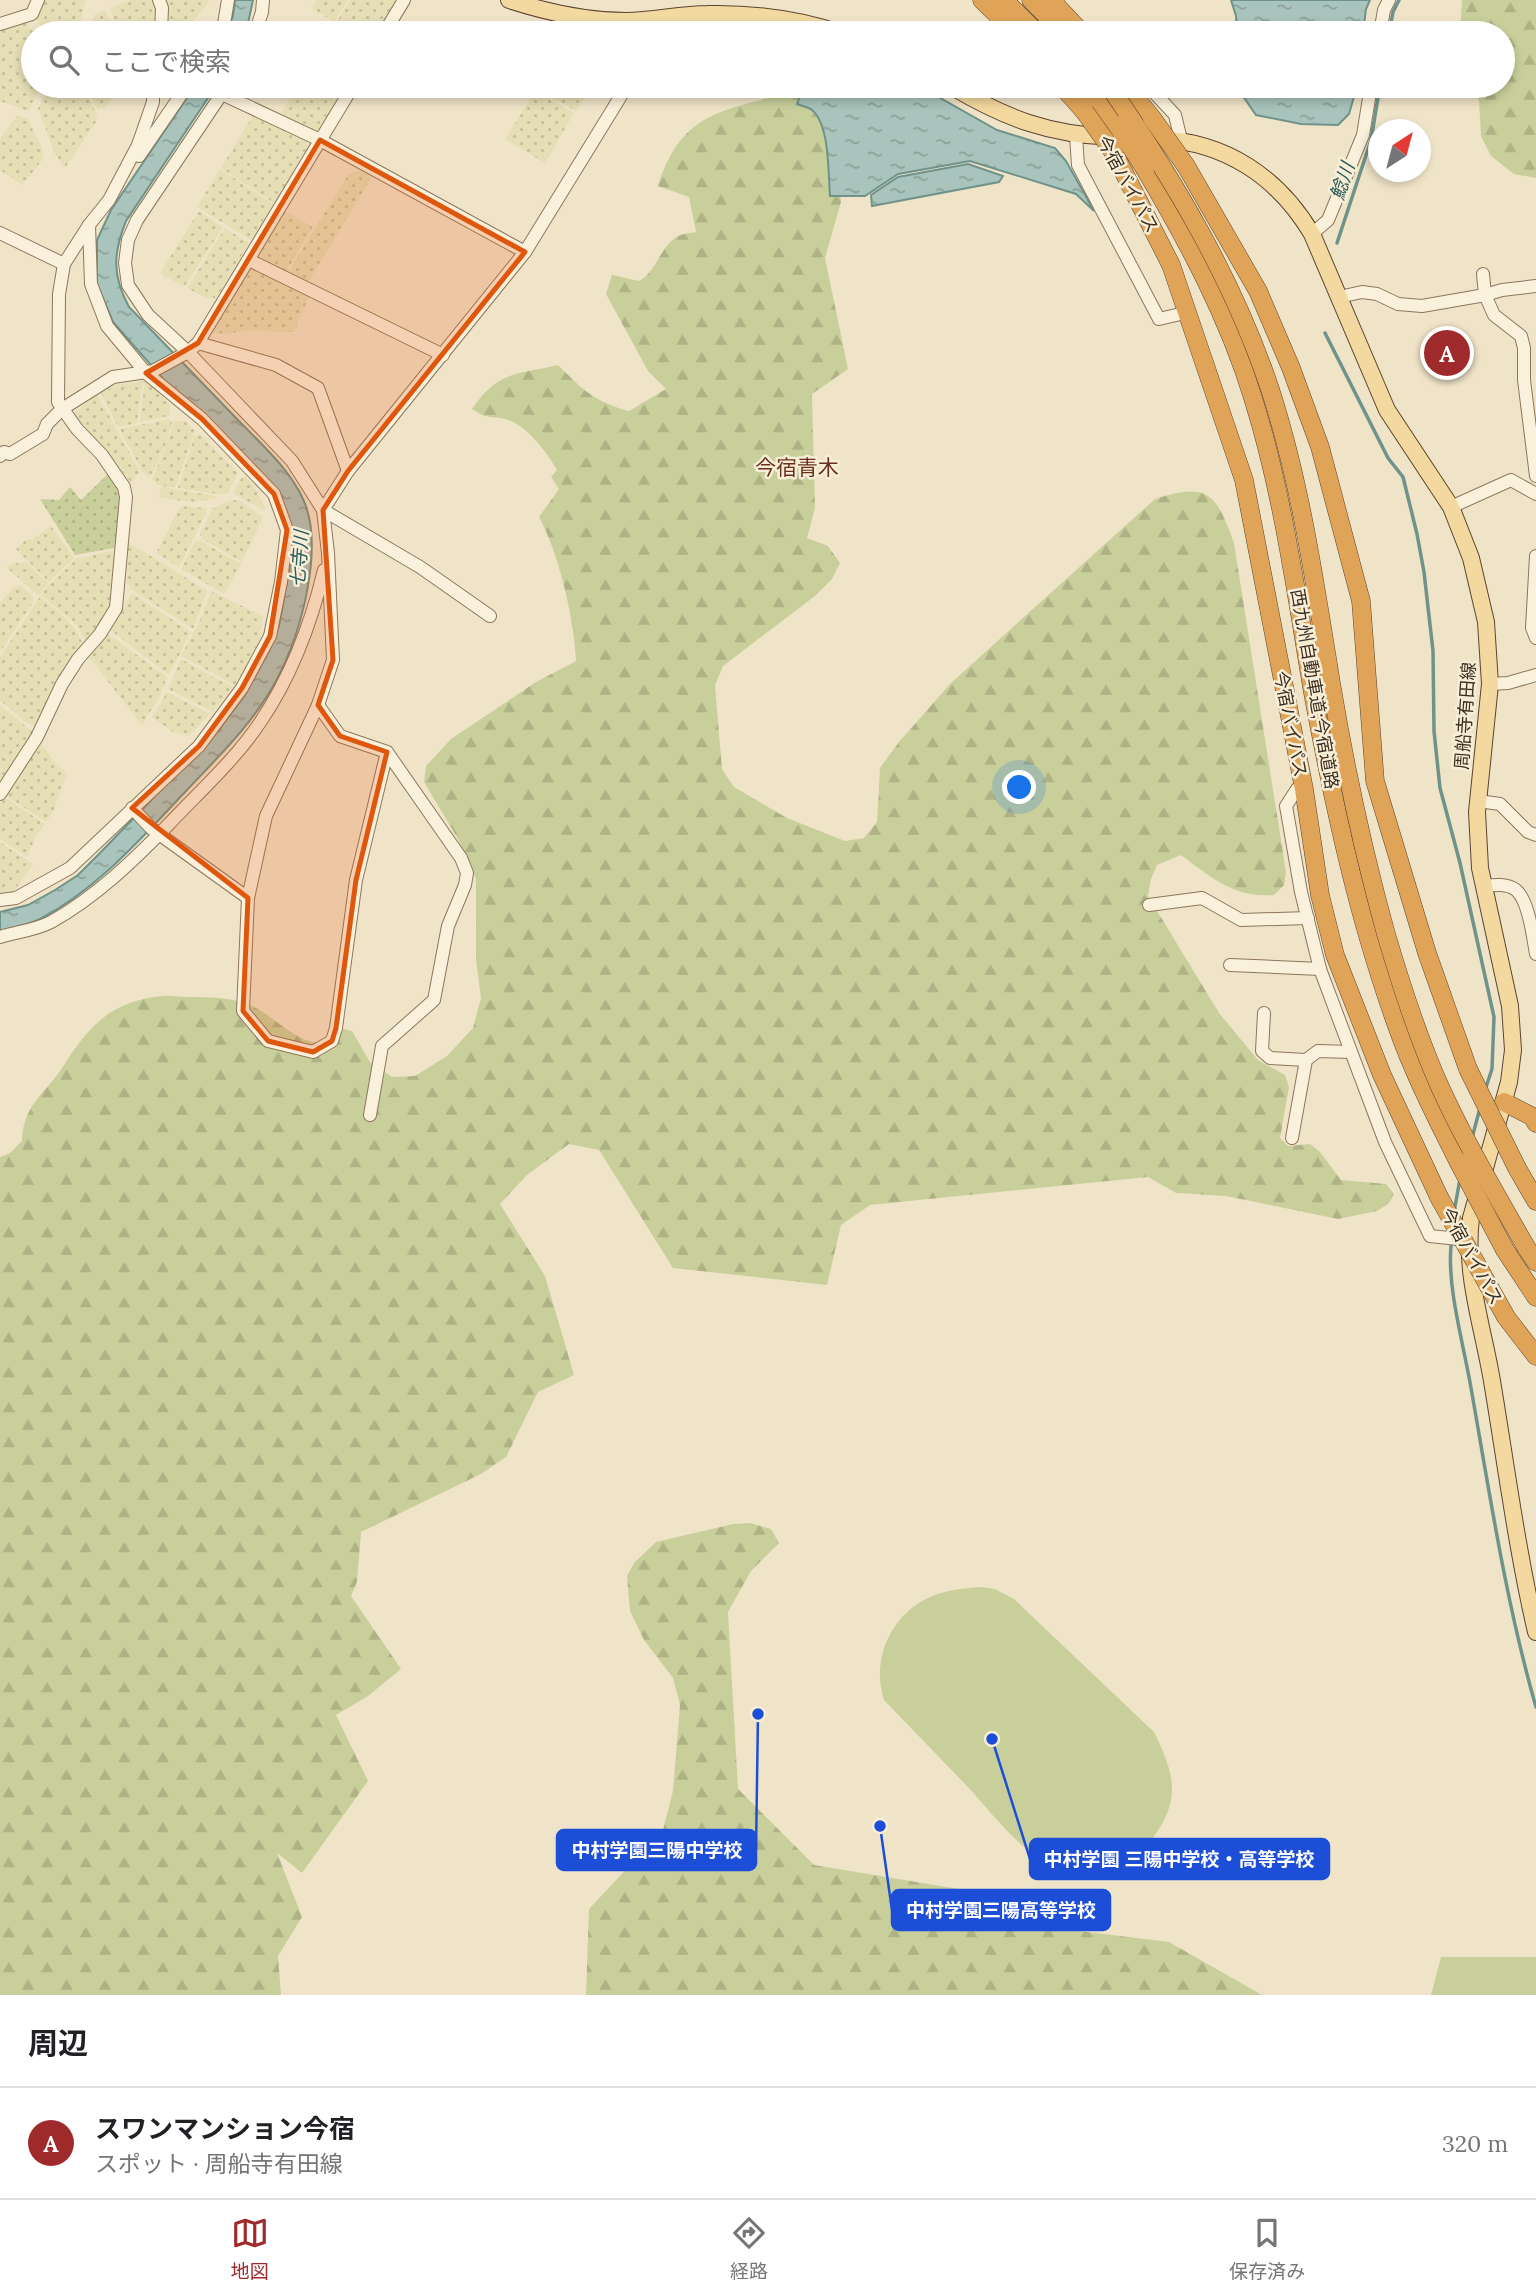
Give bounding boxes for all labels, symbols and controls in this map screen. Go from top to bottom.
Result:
search box [21,21,1515,98]
icon: search [45,41,83,79]
text: ここで検索 [101,45,231,78]
north arrow [1368,119,1431,182]
street label: 今宿バイパス [1092,131,1164,237]
water label: 鯰川 [1325,157,1360,203]
pin: A [1424,327,1470,379]
district label: 今宿青木 [755,454,839,481]
water label: 七寺川 [285,528,313,588]
street label: 西九州自動車道;今宿道路 [1286,587,1344,791]
street label: 周船寺有田線 [1450,661,1480,771]
street label: 今宿バイパス [1269,669,1313,779]
your location [1002,770,1036,804]
street label: 今宿バイパス [1436,1203,1508,1309]
callout: 中村学園三陽中学校 [557,1830,756,1870]
text: 中村学園三陽中学校 [571,1838,743,1862]
callout: 中村学園 三陽中学校・高等学校 [1030,1839,1329,1879]
text: 中村学園 三陽中学校・高等学校 [1044,1847,1315,1871]
callout: 中村学園三陽高等学校 [892,1890,1110,1930]
text: 中村学園三陽高等学校 [906,1898,1096,1922]
text: 周辺 [28,2024,88,2062]
text: スワンマンション今宿 [95,2112,355,2145]
text: A [43,2129,59,2158]
text: 320 m [1442,2129,1508,2158]
text: スポット · 周船寺有田線 [95,2149,343,2178]
tab: 地図 [231,2214,269,2283]
tab: 経路 [730,2214,768,2283]
tab: 保存済み [1229,2214,1305,2283]

